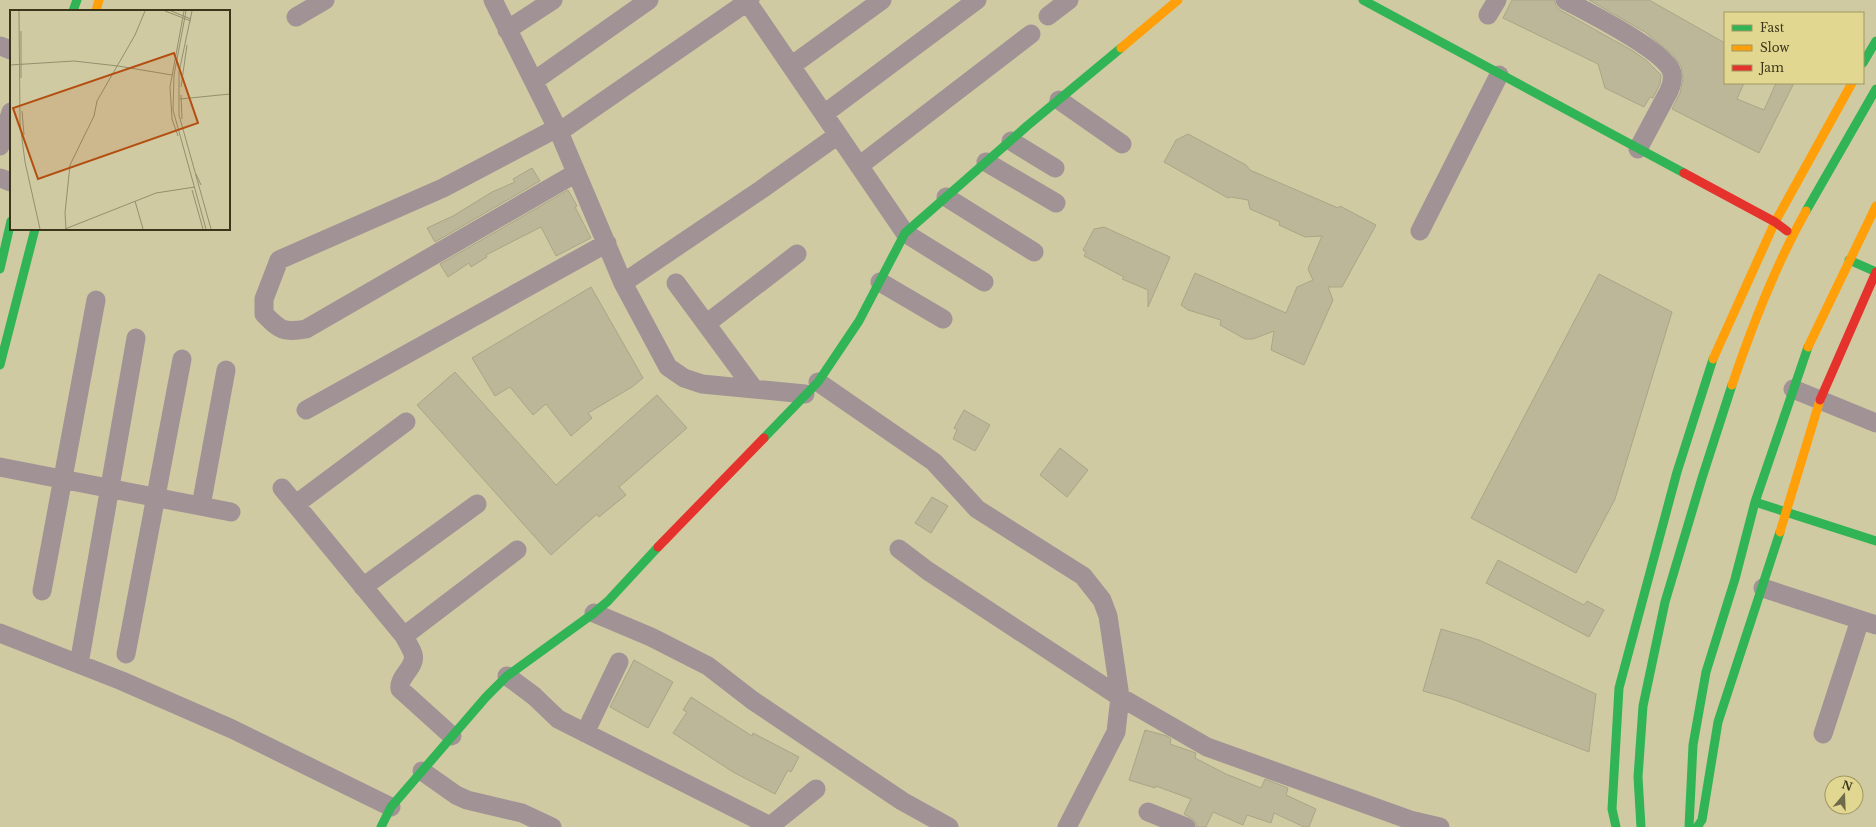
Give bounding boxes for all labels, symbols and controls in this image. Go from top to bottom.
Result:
inset map [10,10,230,230]
legend [1724,12,1864,84]
text: Fast [1760,20,1785,35]
text: Slow [1760,40,1790,55]
text: Jam [1758,60,1784,75]
north arrow [1824,775,1864,815]
text: N [1840,777,1855,794]

